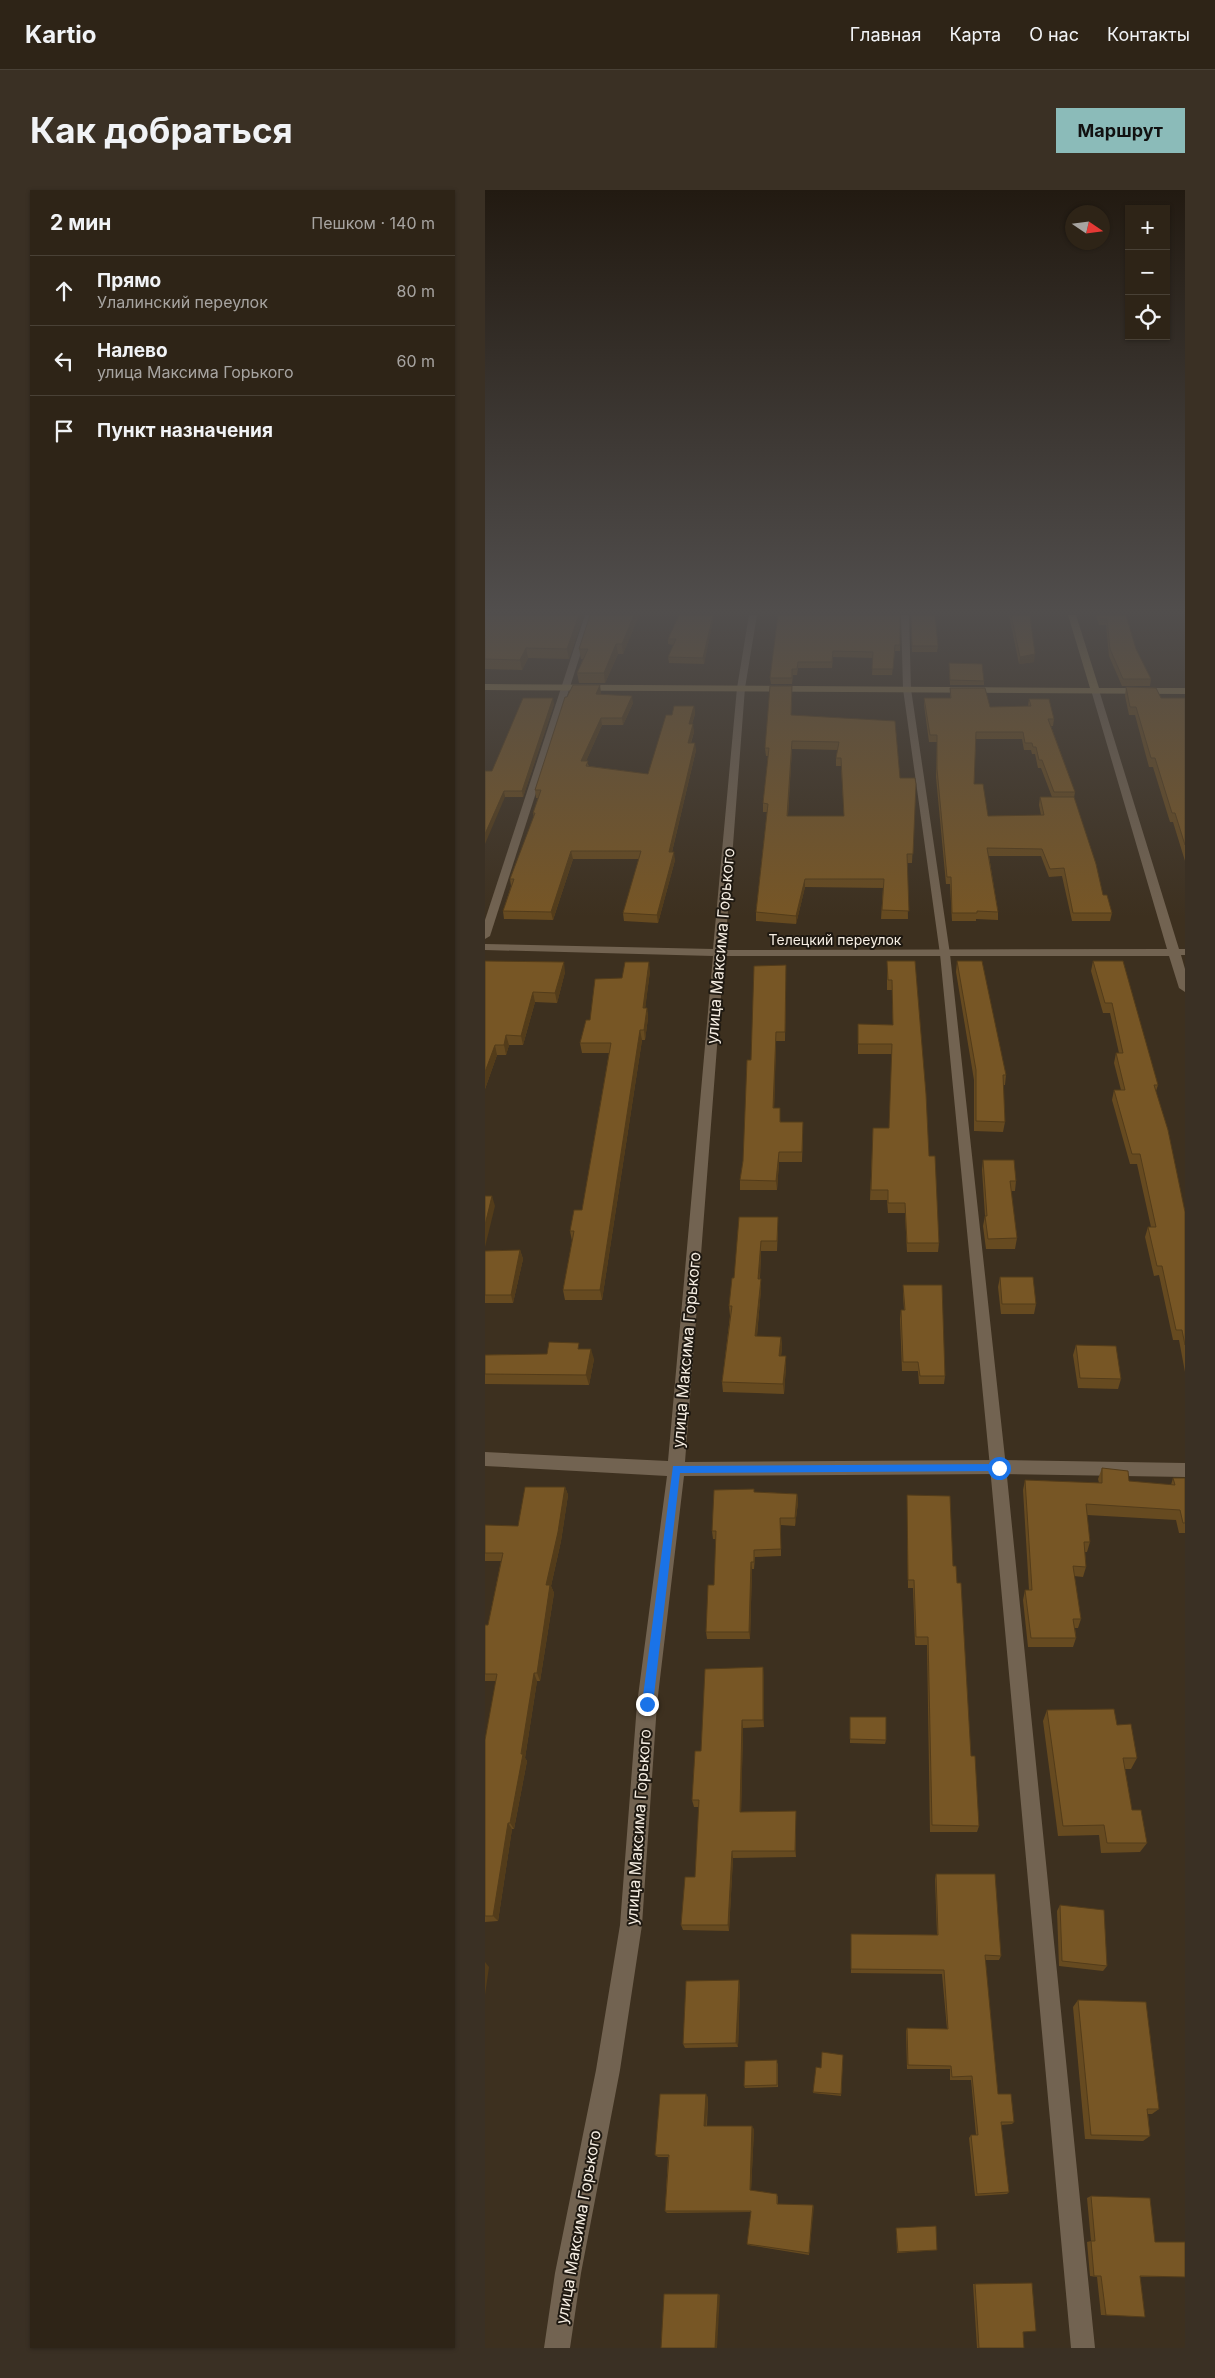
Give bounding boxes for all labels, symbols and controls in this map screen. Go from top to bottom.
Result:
text: Kartio [25,20,96,49]
text: Главная [850,24,921,45]
text: Карта [949,24,1001,45]
text: О нас [1029,24,1079,45]
text: Контакты [1107,24,1190,45]
button: Маршрут [1056,108,1185,153]
text: Как добраться [30,109,293,151]
north arrow [1065,205,1110,250]
map controls [1125,205,1170,340]
button: + [1125,205,1170,250]
text: 2 мин [50,210,111,235]
text: Пешком · 140 m [311,213,435,233]
button: − [1125,250,1170,295]
text: Прямо [97,269,161,292]
icon: ahead [50,277,78,305]
text: 80 m [396,281,435,301]
text: Улалинский переулок [97,292,268,312]
button: locate [1125,295,1170,340]
text: Налево [97,339,168,362]
icon: left [50,347,78,375]
text: 60 m [396,351,435,371]
text: улица Максима Горького [97,362,294,382]
icon: arrive [50,417,78,445]
text: Пункт назначения [97,419,273,442]
street label: улица Максима Горького [701,847,739,1045]
street label: Телецкий переулок [769,931,902,948]
street label: улица Максима Горького [667,1251,705,1449]
route start [988,1457,1011,1480]
route end [636,1693,659,1716]
street label: улица Максима Горького [621,1728,655,1926]
street label: улица Максима Горького [551,2128,605,2326]

